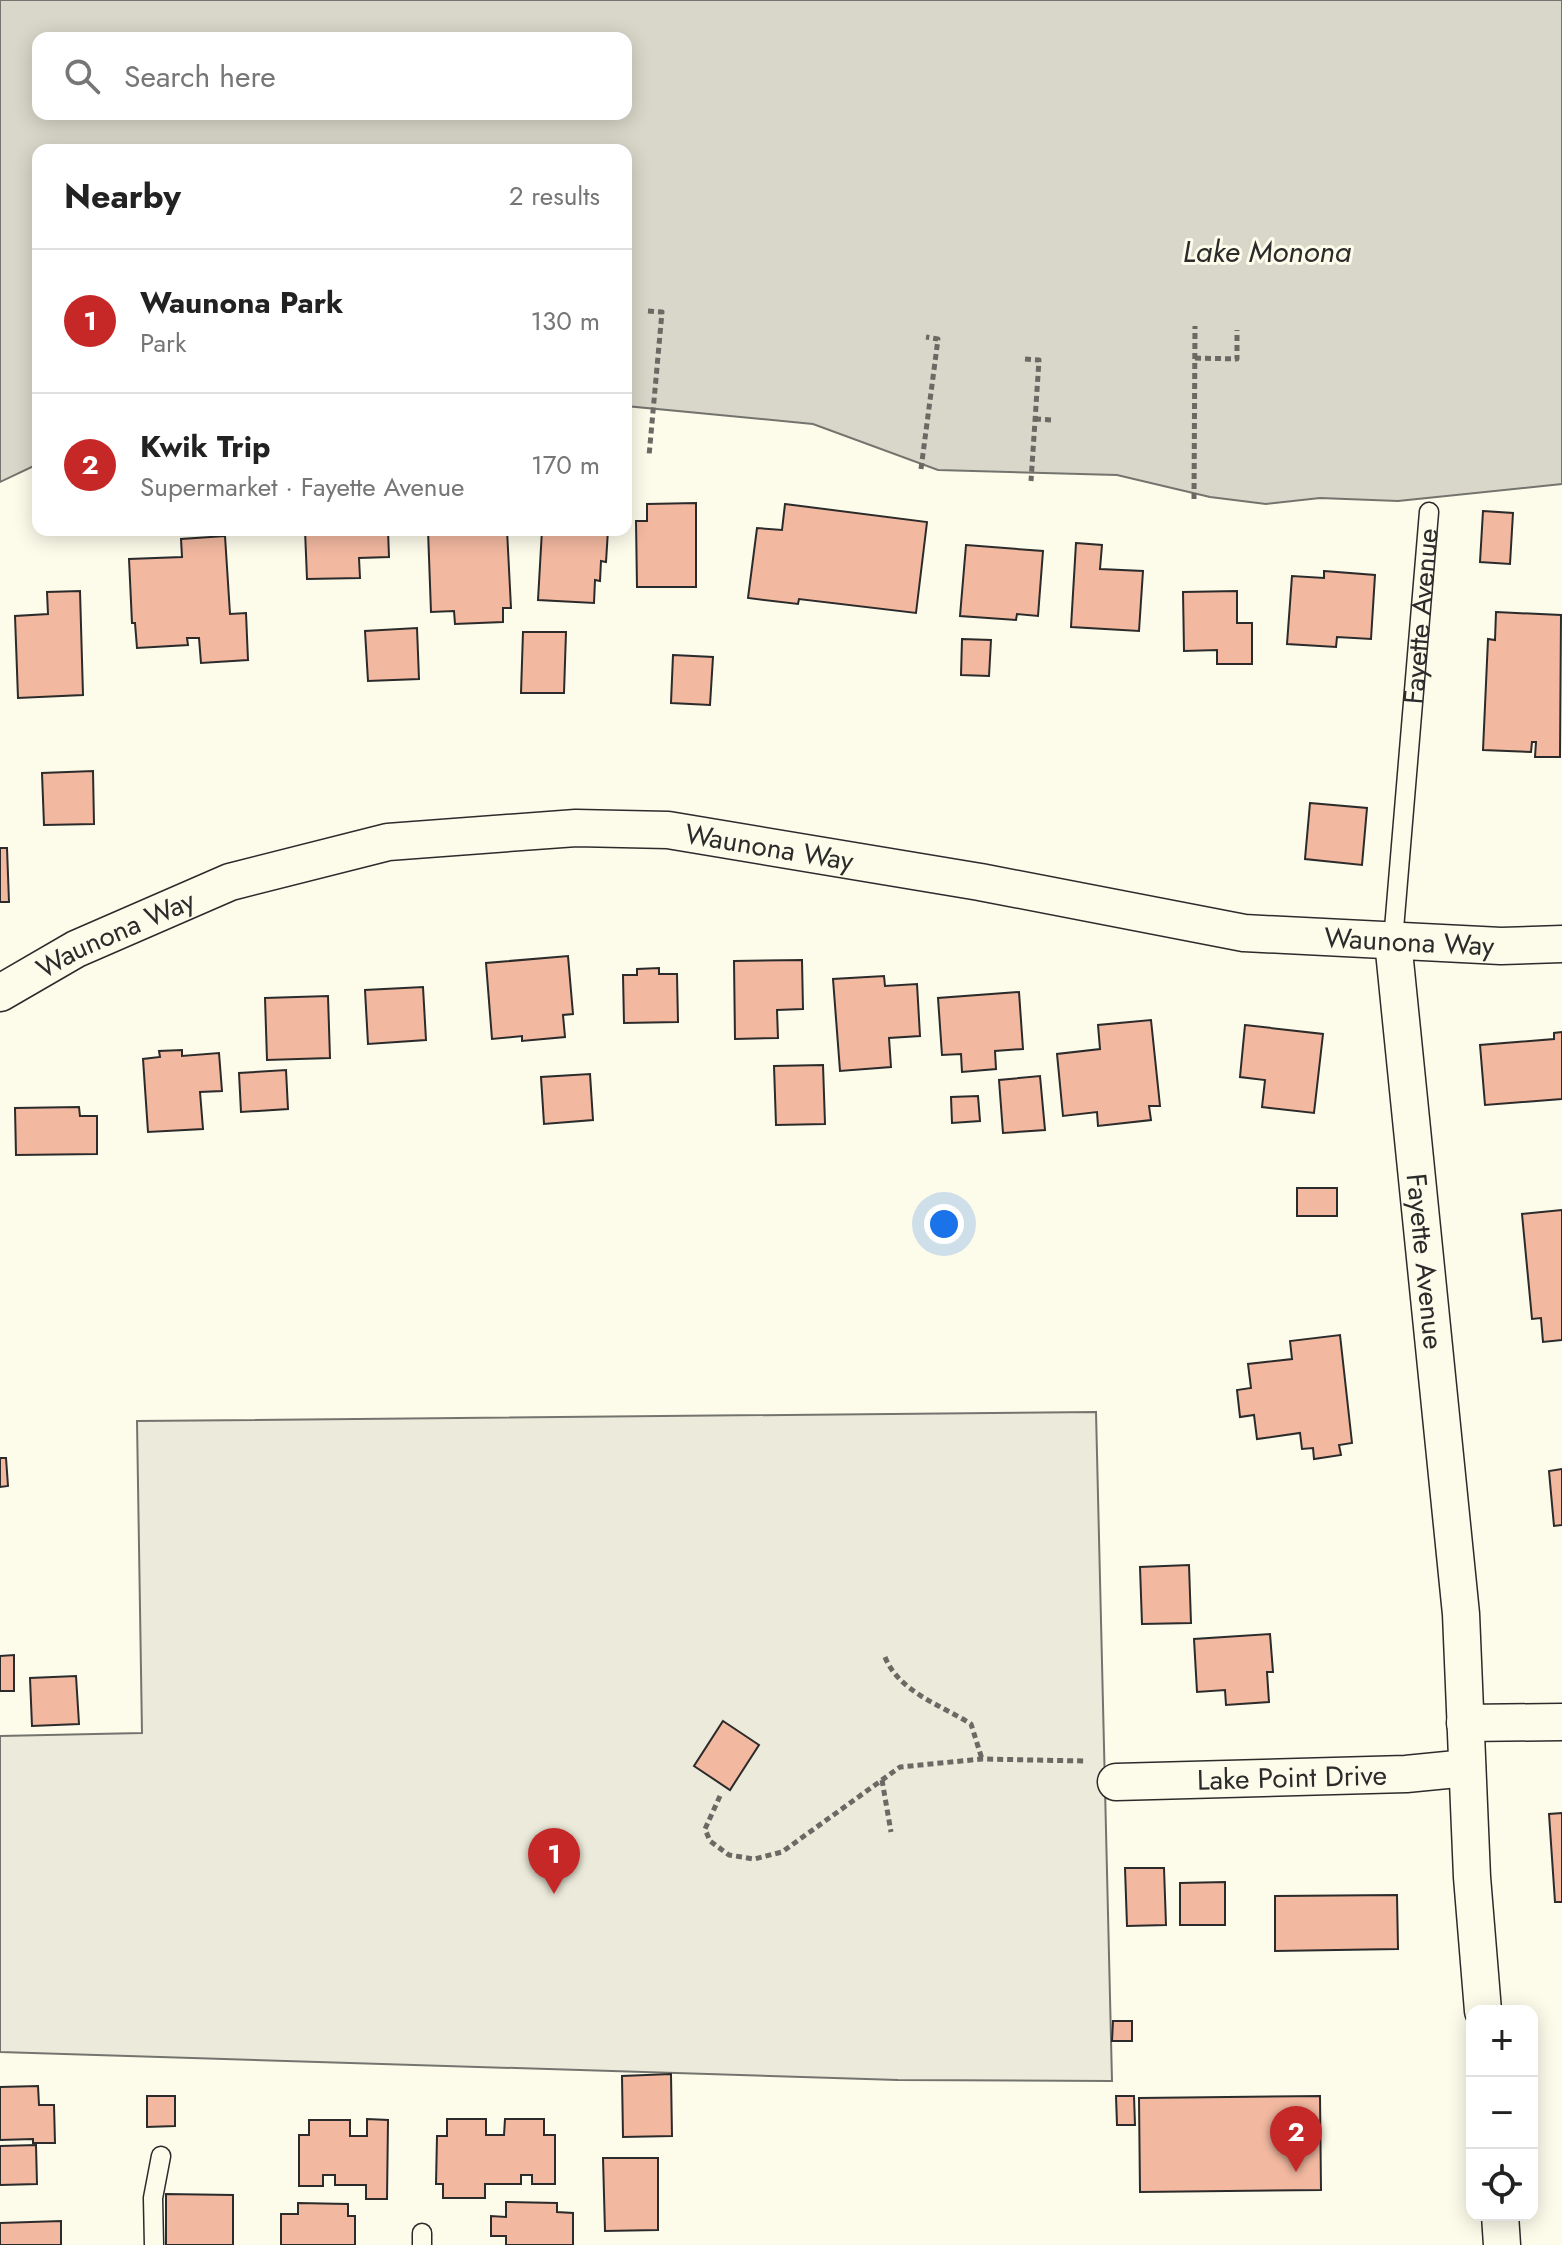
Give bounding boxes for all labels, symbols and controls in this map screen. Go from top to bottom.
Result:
search box [32,32,632,120]
icon: search [60,54,104,98]
text: Search here [124,55,276,98]
text: Nearby [64,172,181,221]
text: 2 results [509,177,600,215]
water label: Lake Monona [1183,230,1352,273]
text: Waunona Park [140,281,343,324]
text: 1 [83,302,97,340]
text: 130 m [530,302,600,340]
text: Park [140,324,186,362]
text: Kwik Trip [140,425,270,468]
text: 2 [81,446,99,484]
text: 170 m [531,446,600,484]
text: Supermarket · Fayette Avenue [140,468,465,506]
street label: Fayette Avenue [1392,527,1448,706]
street label: Waunona Way [682,813,857,881]
street label: Waunona Way [29,879,202,988]
street label: Waunona Way [1323,917,1496,966]
street label: Fayette Avenue [1396,1172,1455,1351]
your location [924,1204,964,1244]
street label: Lake Point Drive [1196,1754,1387,1800]
pin: 1 [528,1828,580,1894]
map controls [1466,2005,1538,2221]
button: + [1466,2005,1538,2077]
button: − [1466,2077,1538,2149]
pin: 2 [1270,2106,1322,2172]
button: locate [1466,2149,1538,2221]

